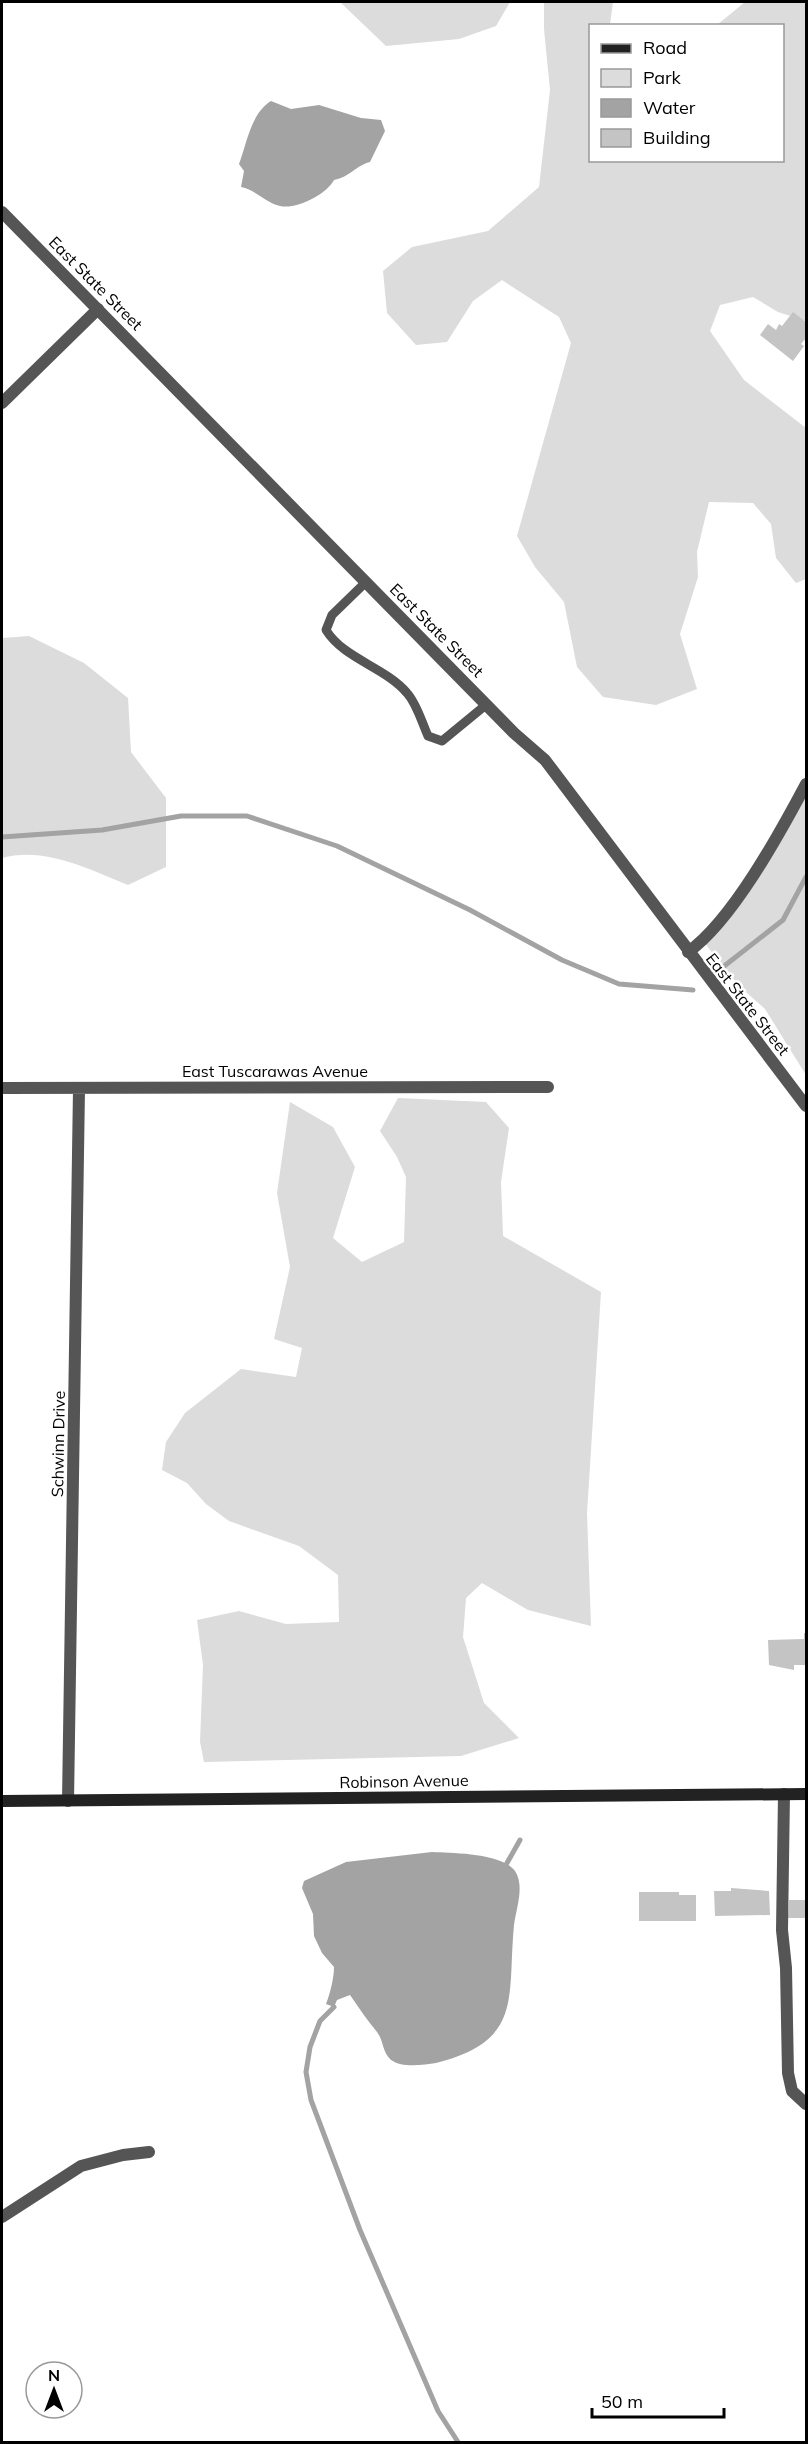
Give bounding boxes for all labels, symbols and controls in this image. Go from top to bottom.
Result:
legend [589,24,784,162]
text: Road [643,36,687,59]
text: Park [643,66,682,89]
text: Water [643,96,696,119]
text: Building [643,126,711,149]
street label: East State Street [45,232,147,334]
street label: East State Street [386,579,488,681]
street label: East State Street [702,949,794,1059]
street label: East Tuscarawas Avenue [182,1061,368,1081]
street label: Schwinn Drive [47,1391,69,1497]
street label: Robinson Avenue [339,1770,469,1792]
north arrow [24,2360,84,2420]
text: N [48,2365,60,2385]
scale bar [592,2381,724,2419]
text: 50 m [601,2390,643,2413]

